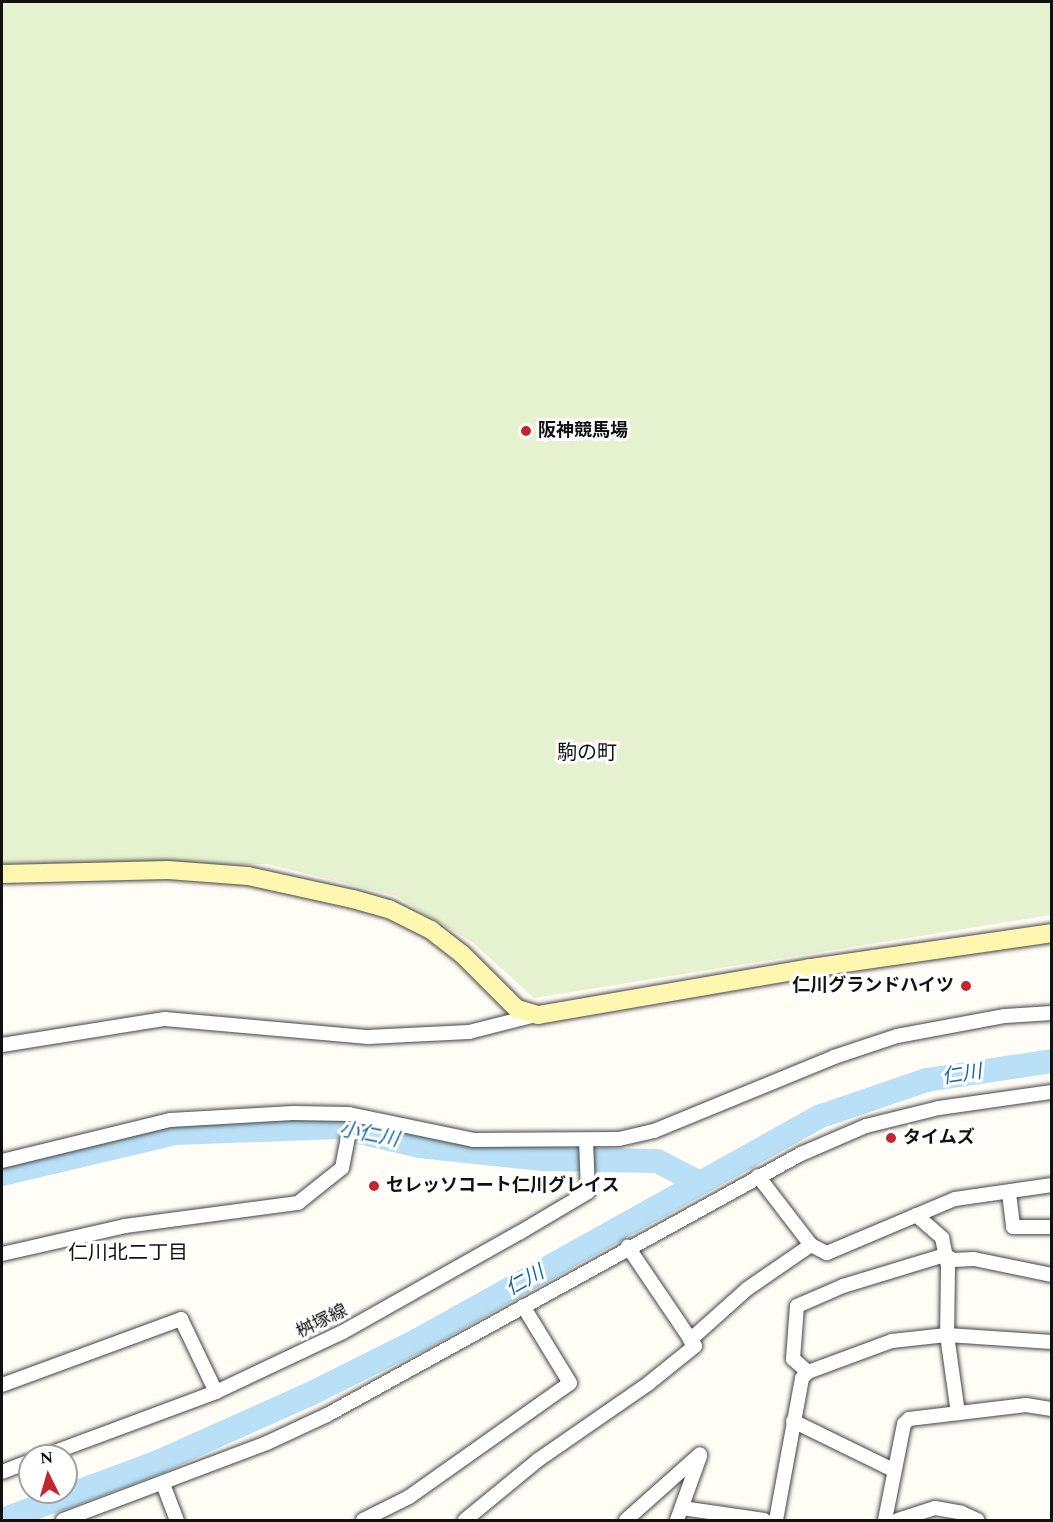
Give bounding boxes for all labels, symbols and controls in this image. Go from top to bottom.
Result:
place label: 阪神競馬場 [538,420,628,442]
marker: 阪神競馬場 [519,424,533,438]
district label: 駒の町 [557,741,617,765]
place label: 仁川グランドハイツ [792,975,954,997]
marker: 仁川グランドハイツ [959,979,973,993]
water label: 仁川 [940,1060,984,1090]
water label: 小仁川 [337,1117,401,1153]
place label: タイムズ [903,1127,975,1149]
marker: タイムズ [884,1131,898,1145]
place label: セレッソコート仁川グレイス [386,1175,620,1197]
marker: セレッソコート仁川グレイス [367,1179,381,1193]
district label: 仁川北二丁目 [68,1241,188,1265]
water label: 仁川 [502,1261,548,1301]
street label: 桝塚線 [293,1300,351,1344]
north arrow [18,1444,78,1504]
text: N [39,1446,54,1471]

